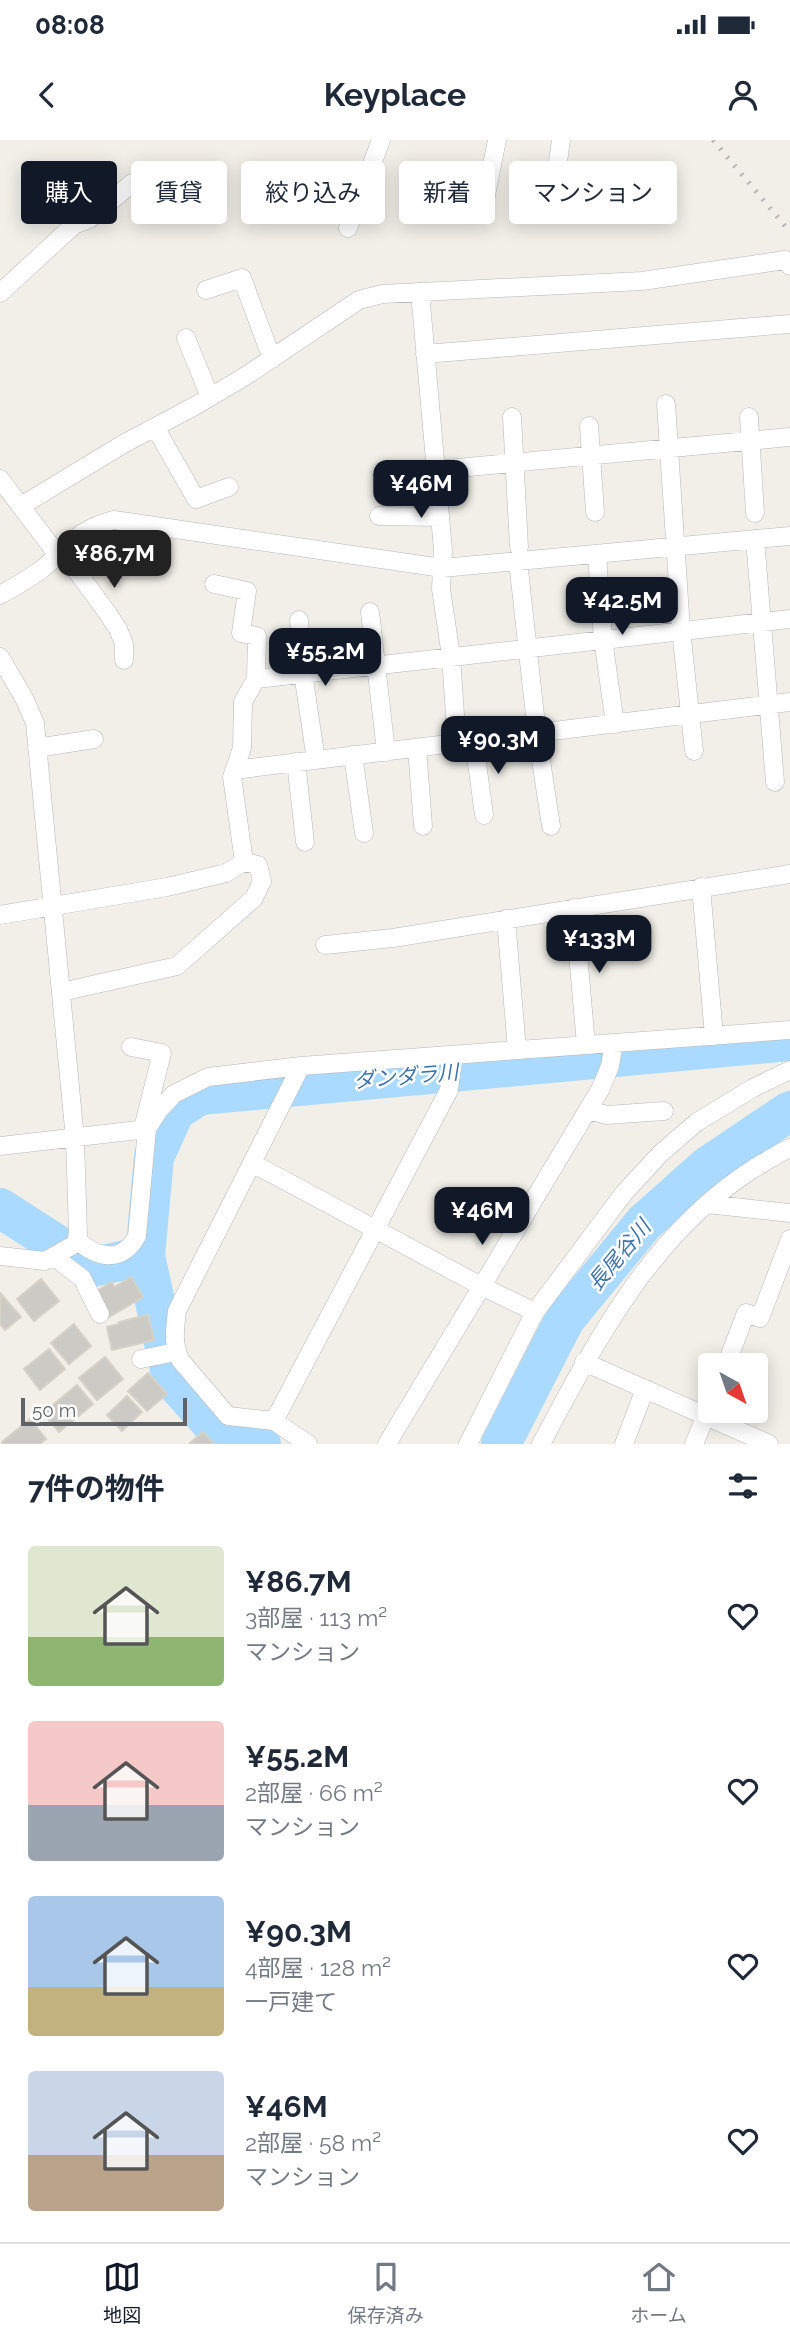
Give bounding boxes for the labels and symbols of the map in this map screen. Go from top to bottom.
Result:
pin: ¥46M [380,460,462,520]
pin: ¥86.7M [57,531,171,590]
pin: ¥42.5M [565,578,679,637]
pin: ¥55.2M [268,629,382,688]
pin: ¥90.3M [441,716,555,776]
pin: ¥133M [550,916,648,975]
water label: ダンダラ川 [353,1059,461,1093]
pin: ¥46M [441,1188,523,1247]
water label: 長尾谷川 [582,1213,657,1295]
north arrow [698,1353,768,1423]
scale bar [21,1395,187,1427]

